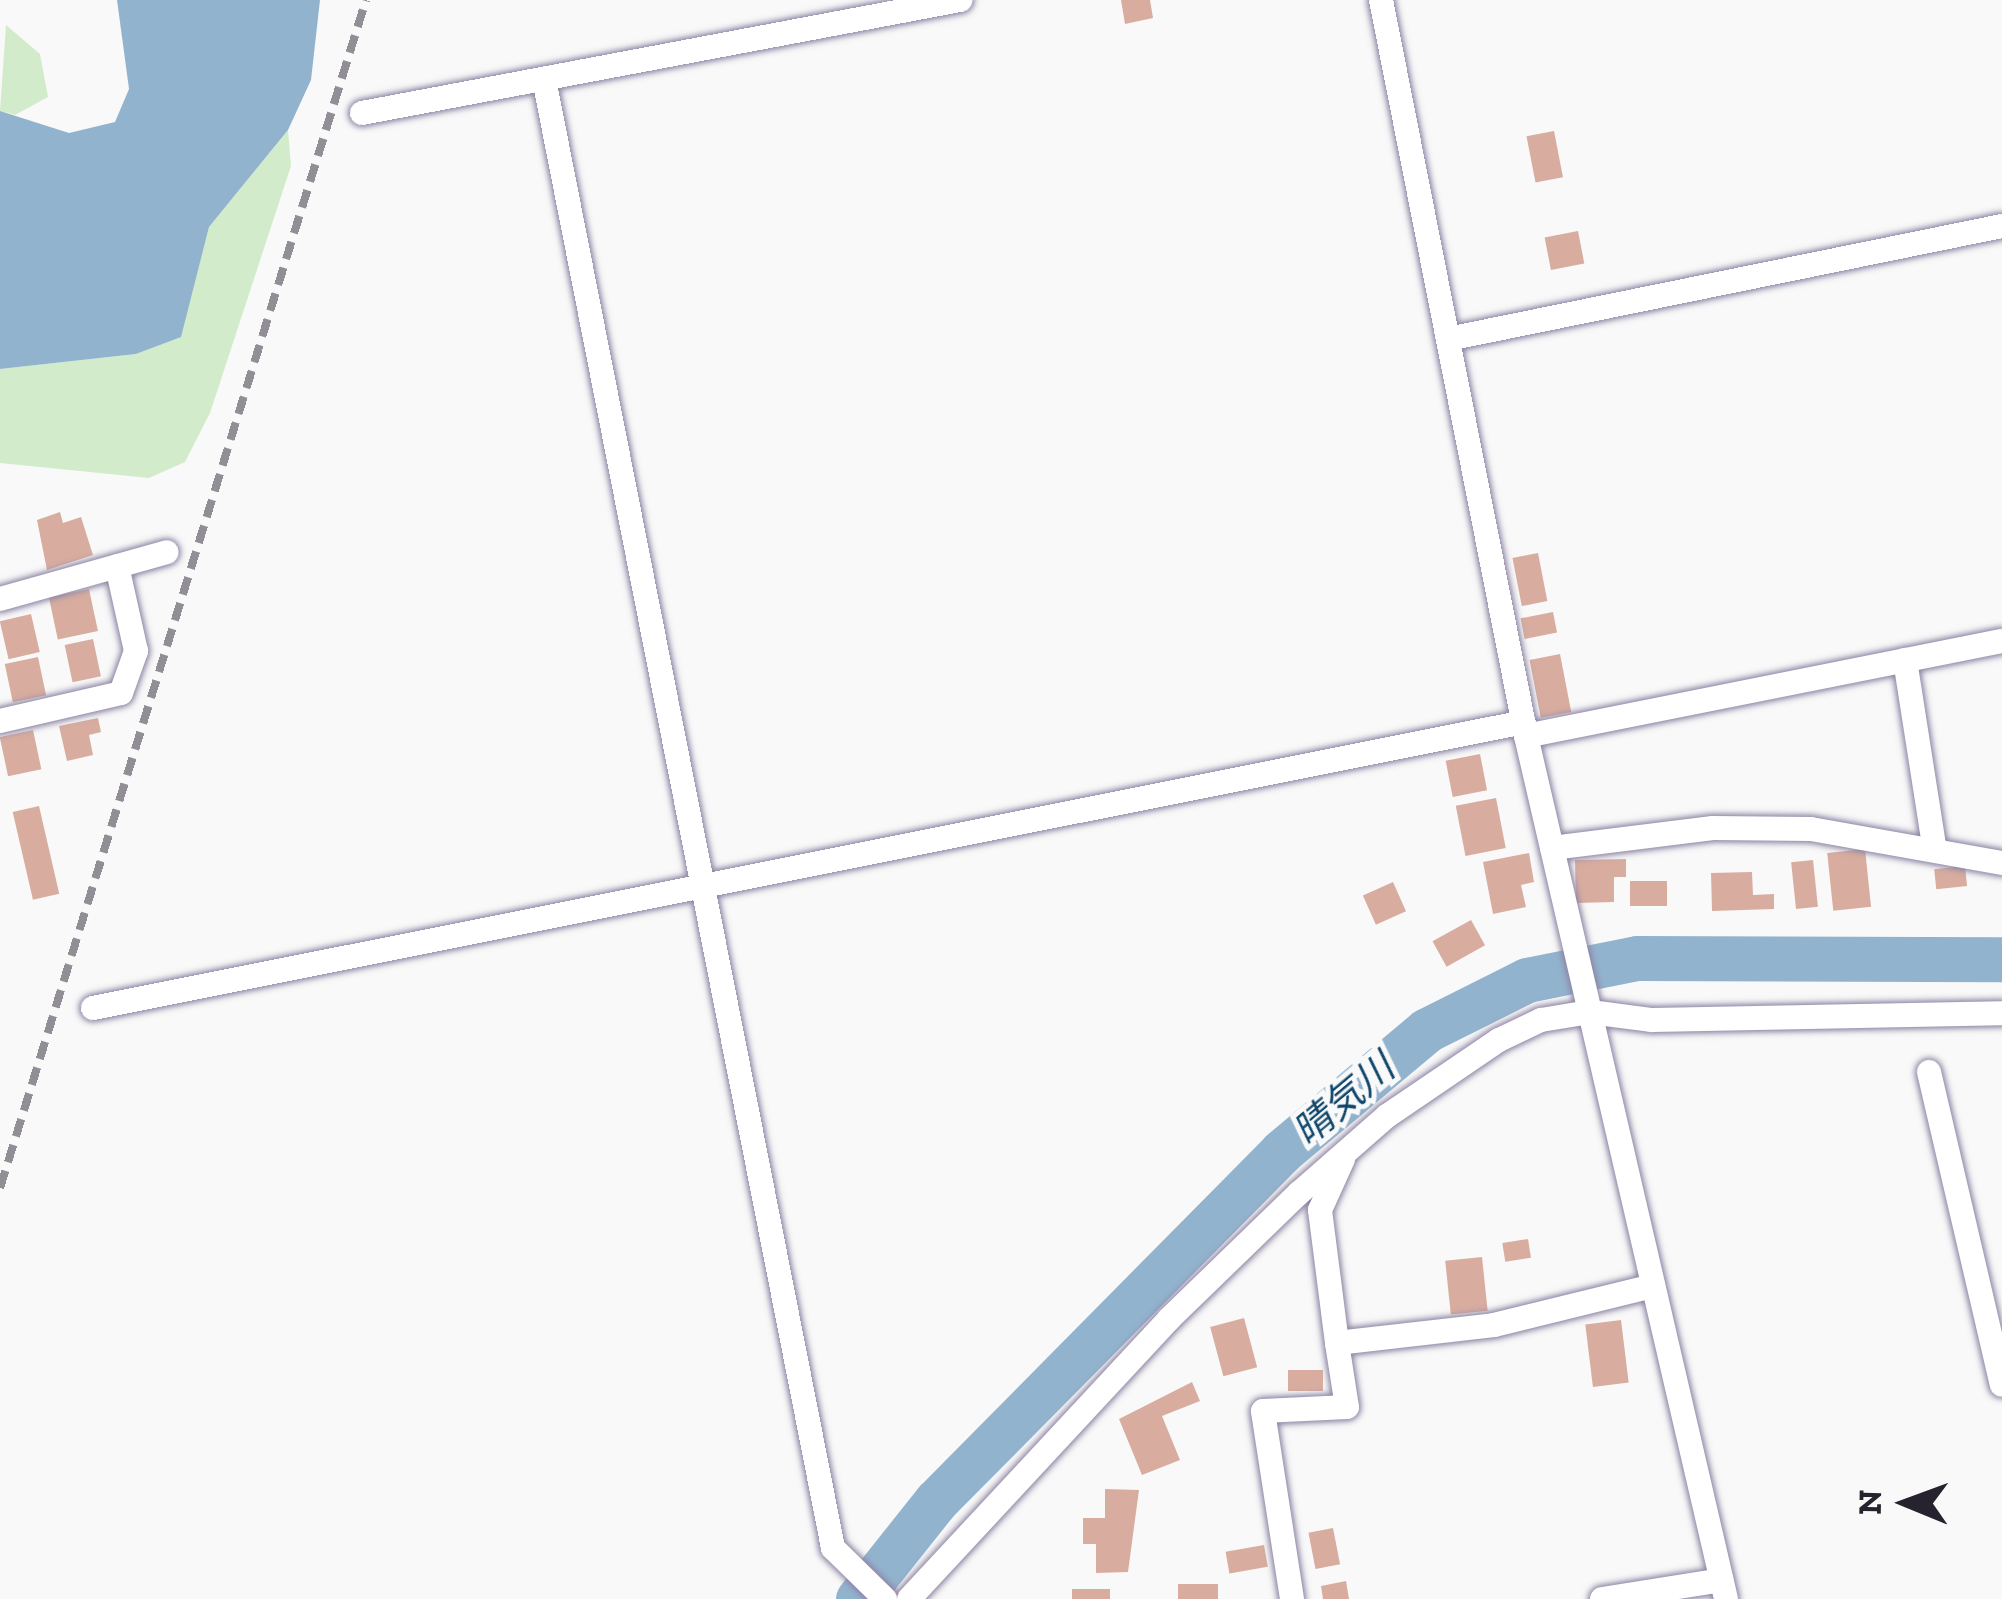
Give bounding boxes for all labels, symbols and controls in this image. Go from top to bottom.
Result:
water label: 晴気川 [1284,1044,1404,1156]
north arrow [1846,1443,1966,1563]
text: N [1850,1489,1889,1515]

